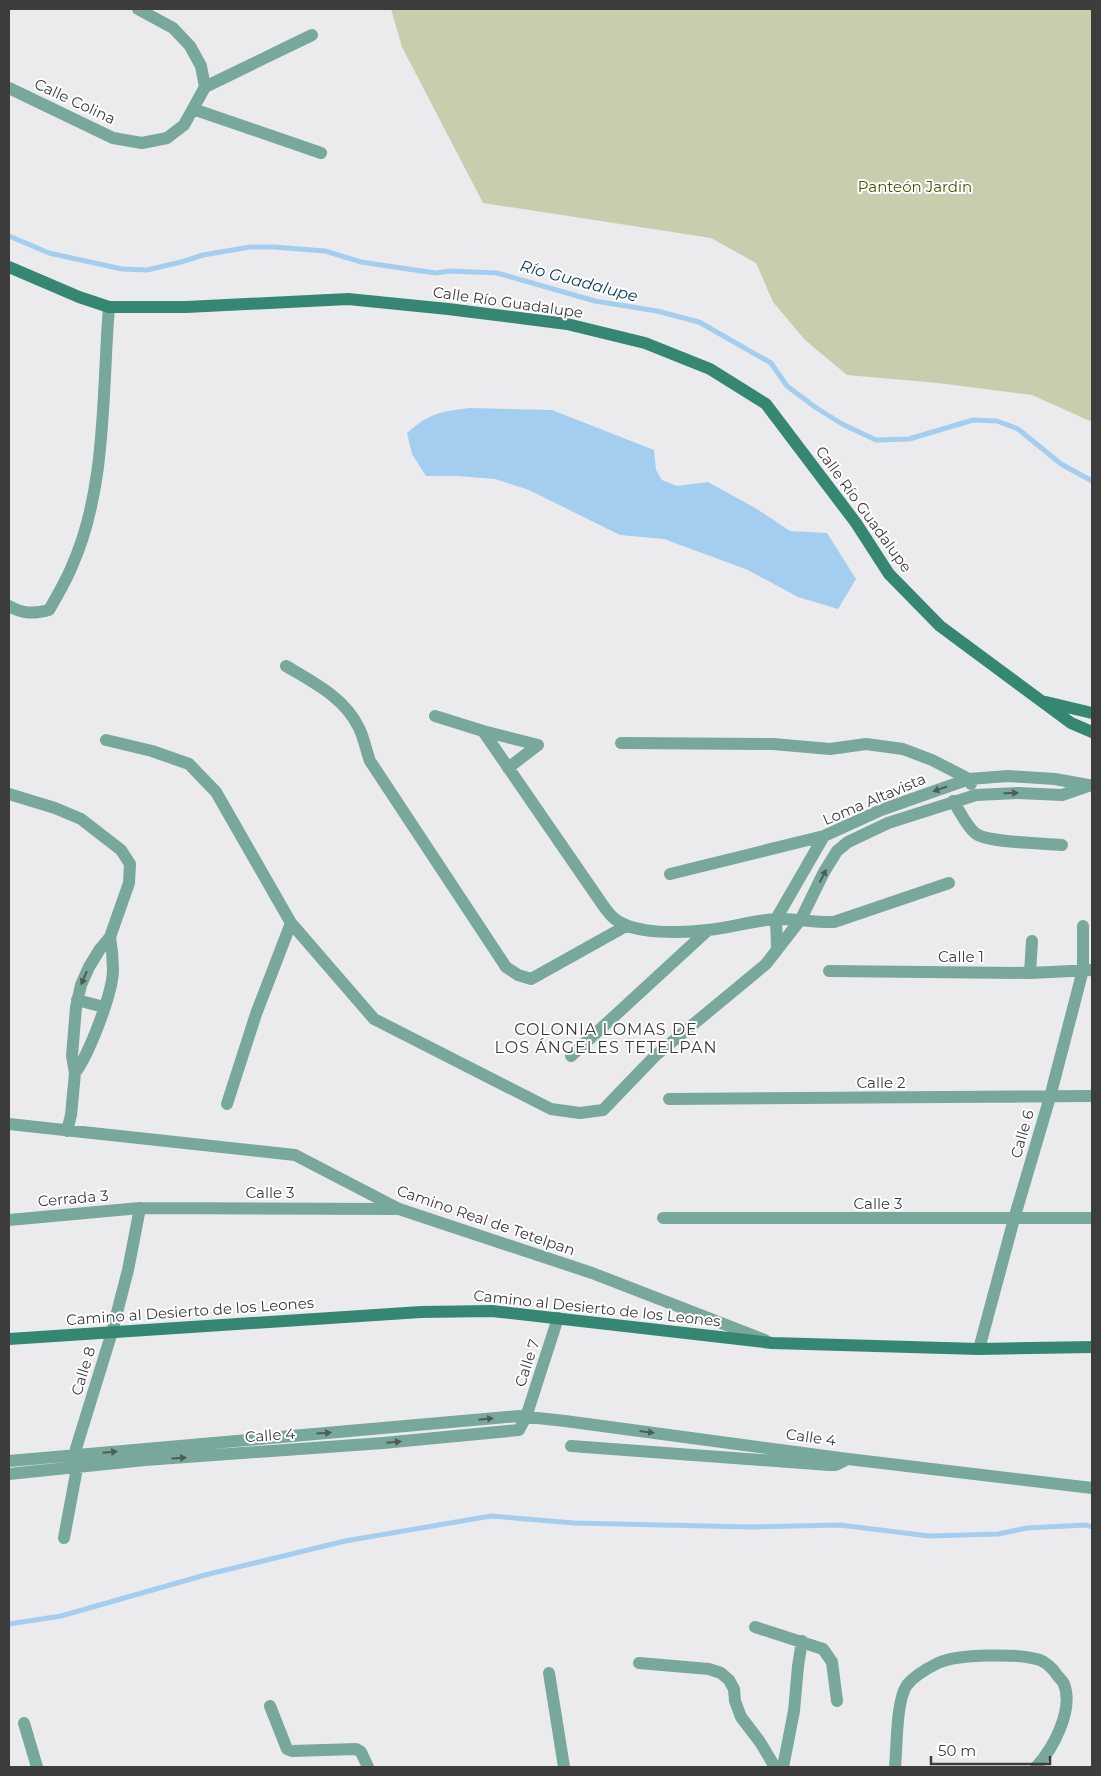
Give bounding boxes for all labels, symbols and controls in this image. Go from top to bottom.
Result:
street label: Calle Colina [31,74,119,128]
park label: Panteón Jardín [858,177,972,196]
water label: Río Guadalupe [518,256,640,306]
street label: Calle Río Guadalupe [432,282,584,322]
street label: Calle Río Guadalupe [812,442,916,576]
street label: Loma Altavista [820,769,928,829]
one-way arrow [932,785,947,793]
one-way arrow [1004,789,1020,797]
one-way arrow [819,868,827,883]
street label: Calle 1 [938,947,984,966]
one-way arrow [80,971,88,985]
district label: COLONIA LOMAS DE LOS ÁNGELES TETELPAN [495,1020,717,1057]
street label: Calle 2 [857,1073,905,1092]
street label: Calle 6 [1006,1108,1038,1160]
street label: Camino Real de Tetelpan [394,1181,578,1259]
street label: Calle 3 [246,1183,294,1202]
street label: Cerrada 3 [37,1185,109,1211]
street label: Calle 3 [854,1194,902,1213]
street label: Camino al Desierto de los Leones [472,1286,722,1330]
street label: Camino al Desierto de los Leones [65,1293,315,1329]
street label: Calle 7 [510,1336,544,1389]
street label: Calle 8 [67,1344,99,1398]
one-way arrow [478,1415,494,1423]
street label: Calle 4 [244,1424,296,1446]
street label: Calle 4 [785,1424,837,1450]
one-way arrow [639,1428,655,1436]
one-way arrow [316,1429,332,1437]
one-way arrow [386,1438,402,1446]
one-way arrow [102,1448,118,1456]
one-way arrow [171,1453,187,1461]
scale bar [931,1734,1050,1766]
text: 50 m [938,1741,976,1760]

